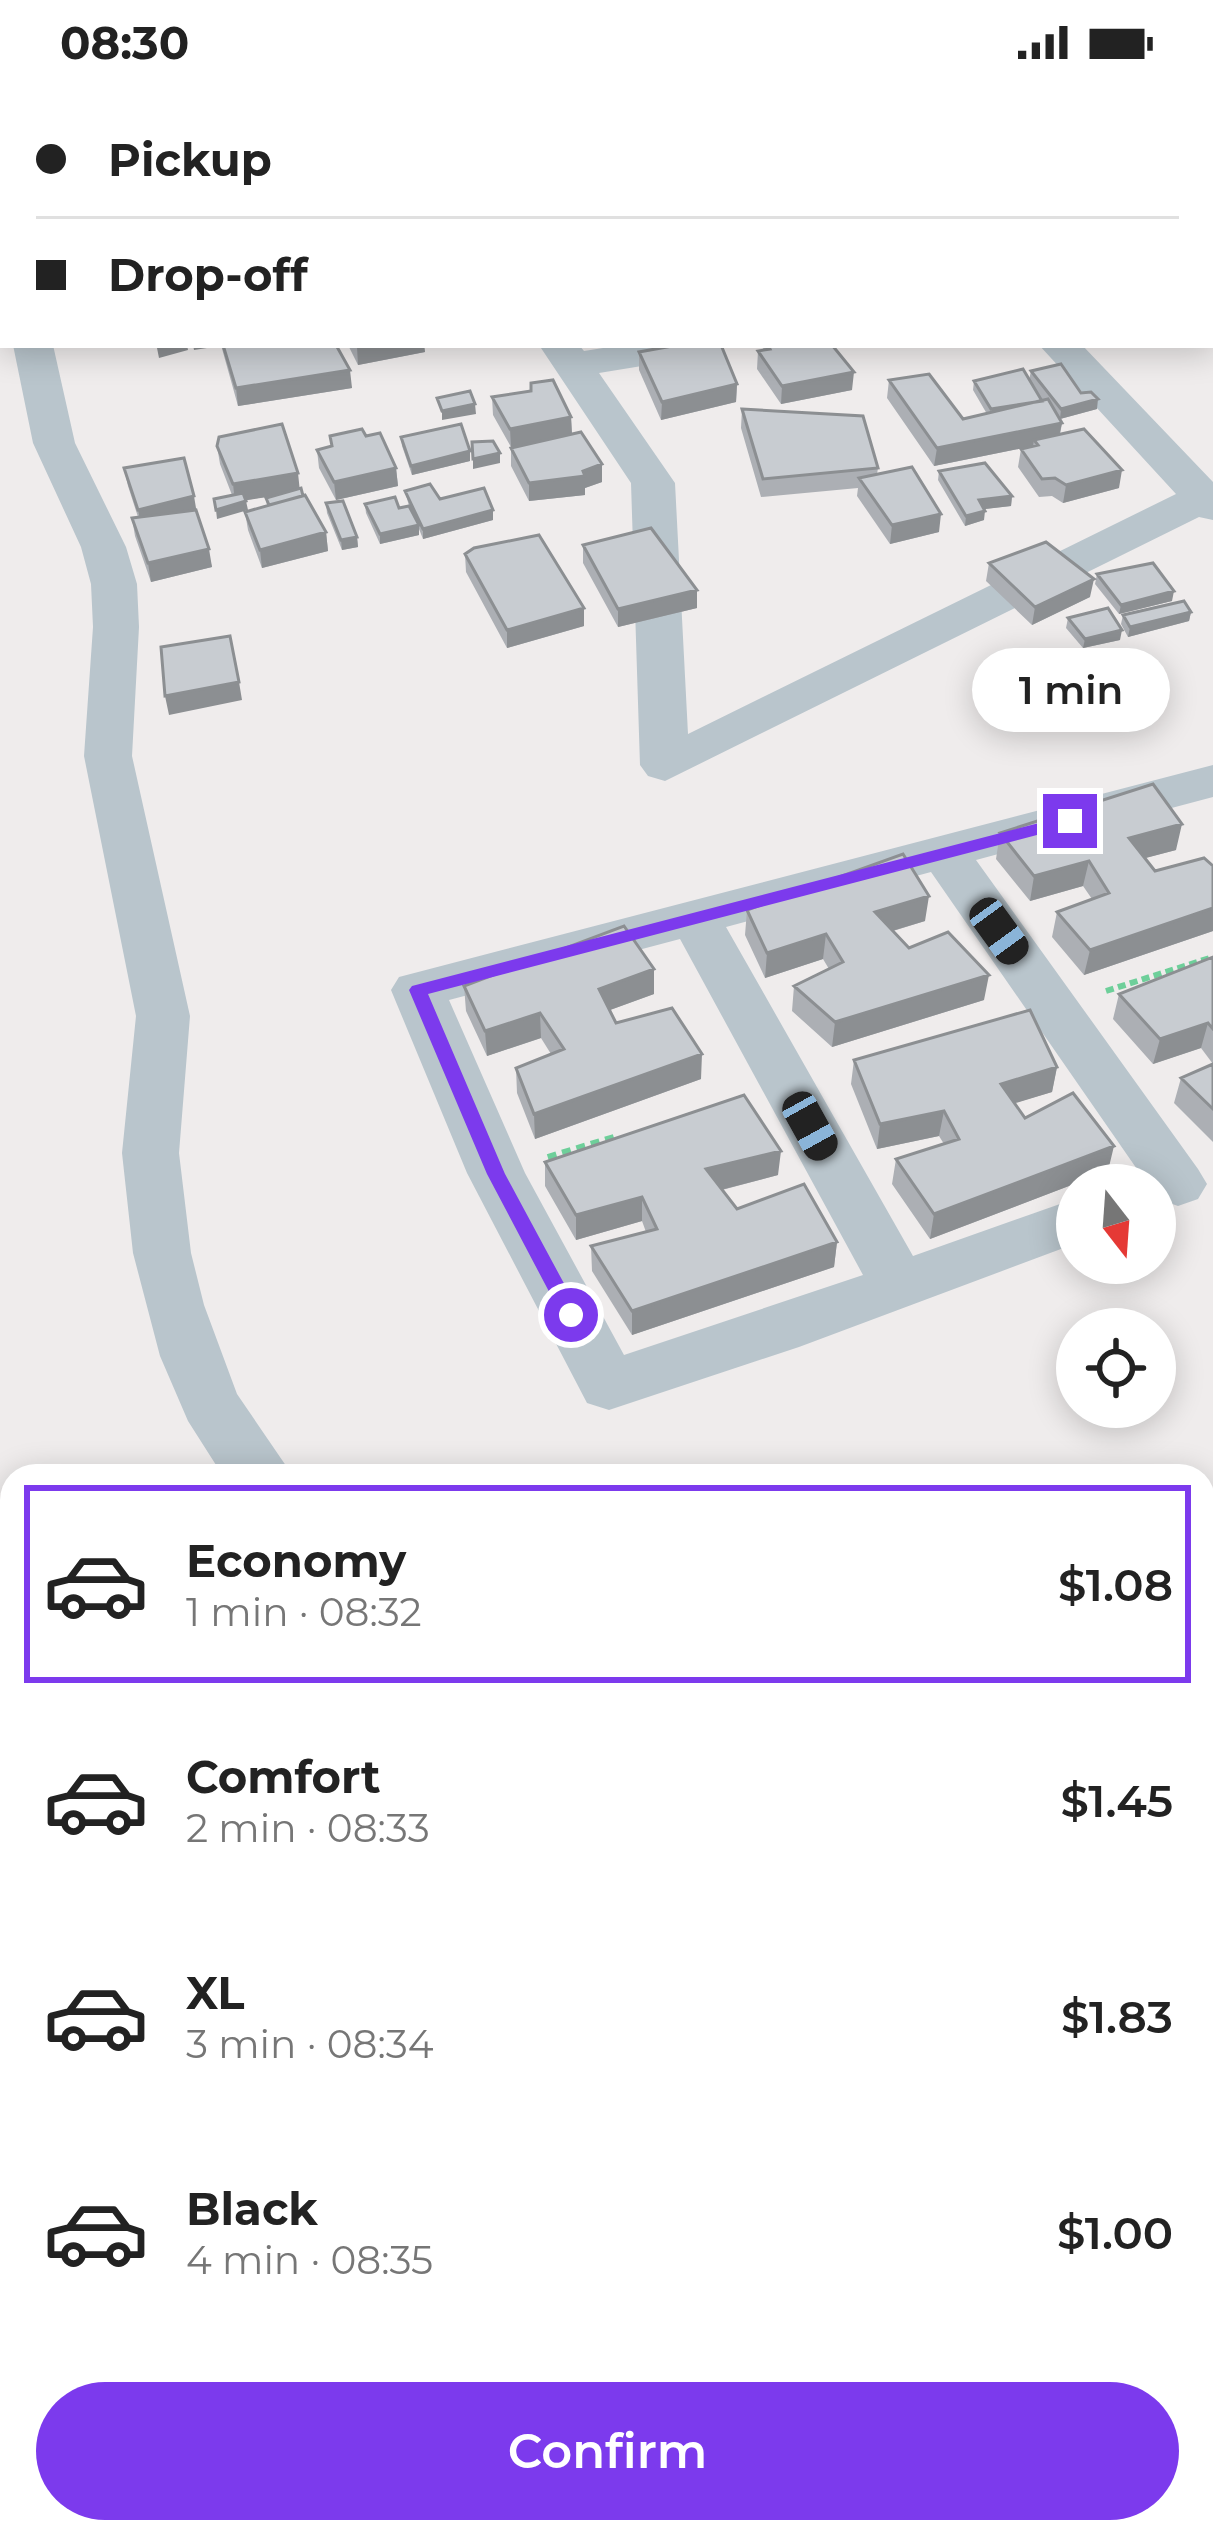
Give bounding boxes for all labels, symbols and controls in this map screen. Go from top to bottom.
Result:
text: 08:30 [60,15,189,70]
text: Pickup [108,132,272,187]
text: Drop-off [108,247,308,302]
callout: 1 min [971,647,1169,731]
text: 1 min [1019,666,1123,714]
route end [1043,794,1097,848]
car [963,891,1035,971]
car [777,1086,843,1166]
north arrow [1056,1164,1176,1284]
map controls [1056,1164,1176,1428]
route start [544,1288,598,1342]
button: locate [1056,1308,1176,1428]
icon: car [42,1530,150,1638]
text: Economy [186,1533,406,1588]
text: $1.08 [1058,1557,1173,1612]
text: 1 min · 08:32 [186,1588,422,1636]
icon: car [42,1746,150,1854]
text: Comfort [186,1749,381,1804]
text: $1.45 [1060,1773,1173,1828]
text: 2 min · 08:33 [186,1804,430,1852]
icon: car [42,1962,150,2070]
text: XL [186,1965,244,2020]
text: $1.83 [1061,1989,1173,2044]
text: 3 min · 08:34 [186,2020,433,2068]
icon: car [42,2178,150,2286]
text: Black [186,2181,318,2236]
text: $1.00 [1057,2205,1173,2260]
text: 4 min · 08:35 [186,2236,433,2284]
button: Confirm [36,2382,1179,2520]

